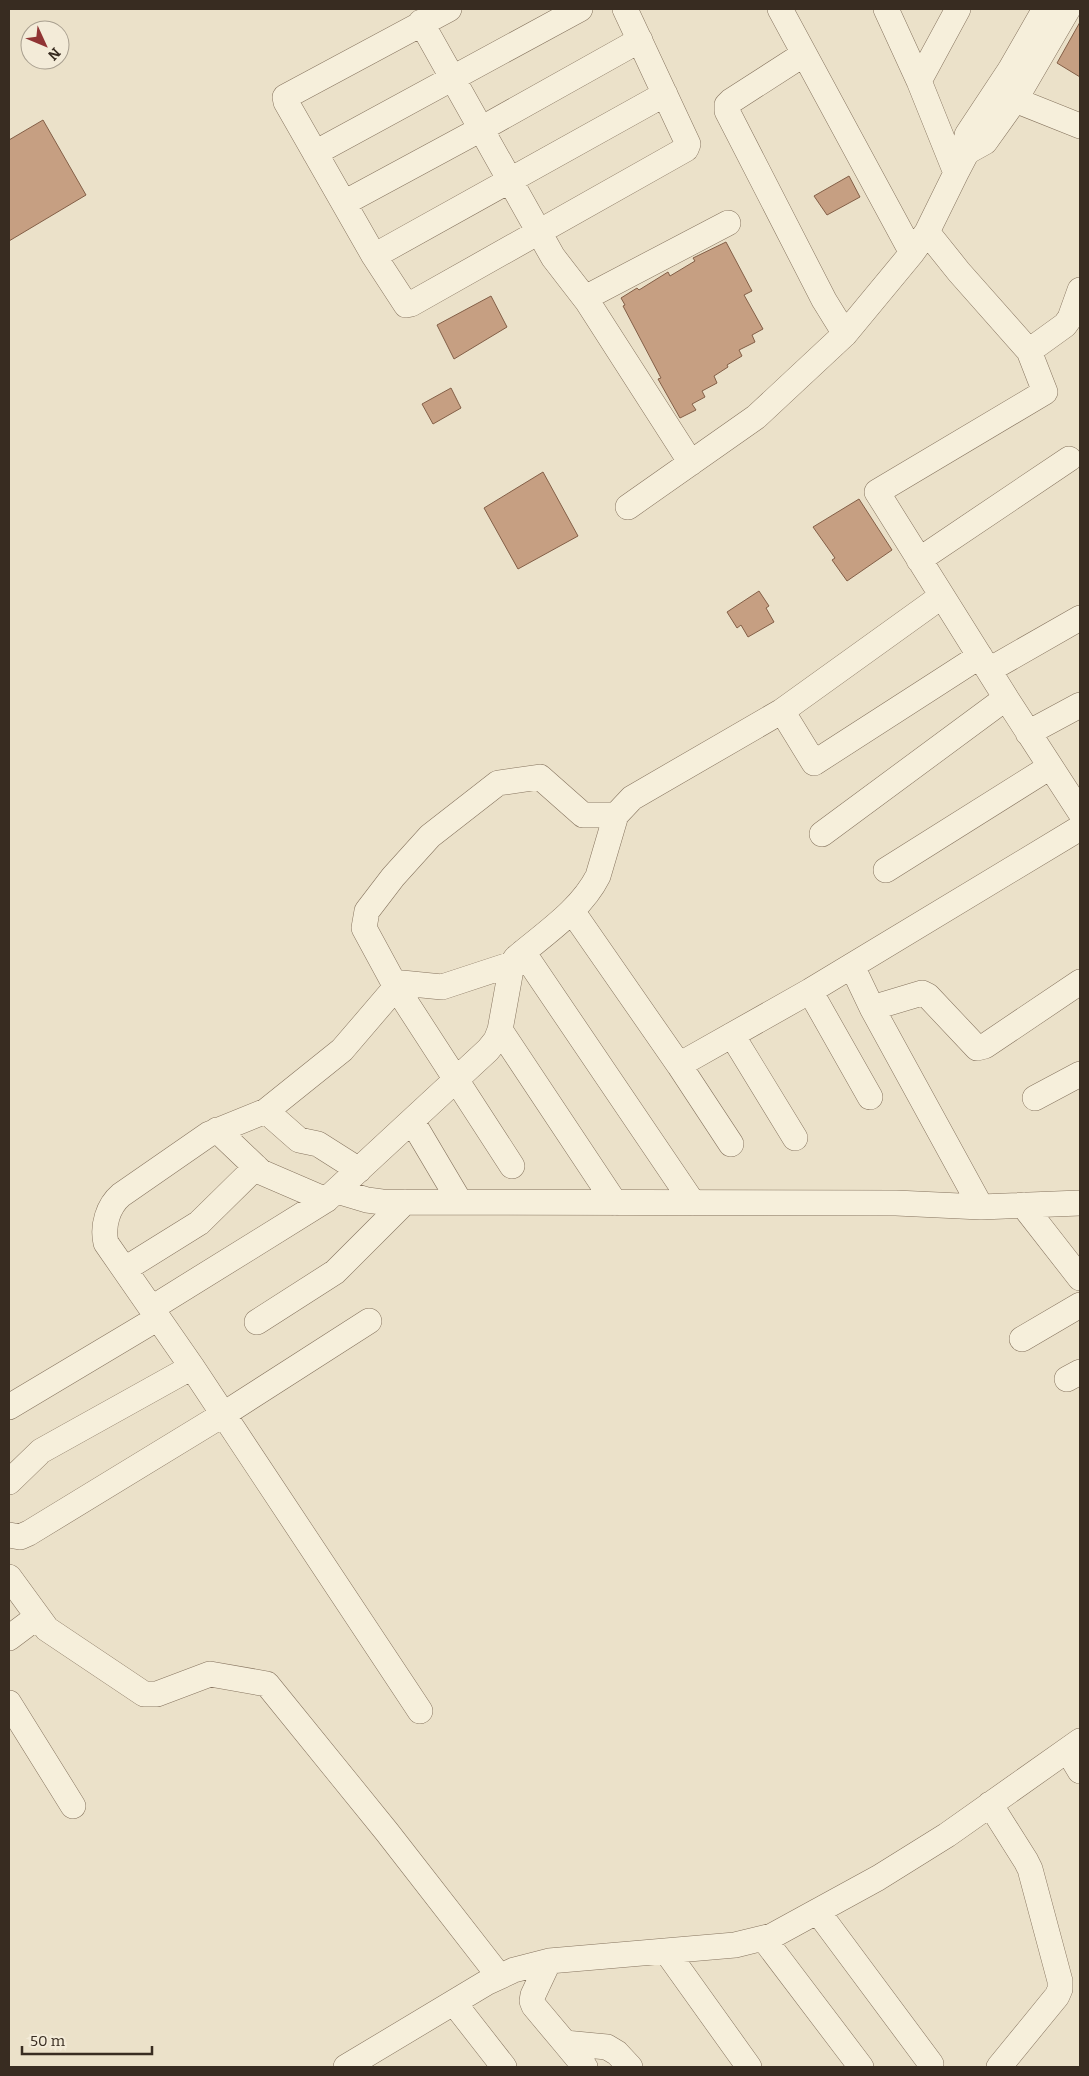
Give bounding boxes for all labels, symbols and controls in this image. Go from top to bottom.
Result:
north arrow [20,20,70,70]
text: N [44,44,64,64]
scale bar [22,2024,152,2056]
text: 50 m [30,2032,66,2050]

